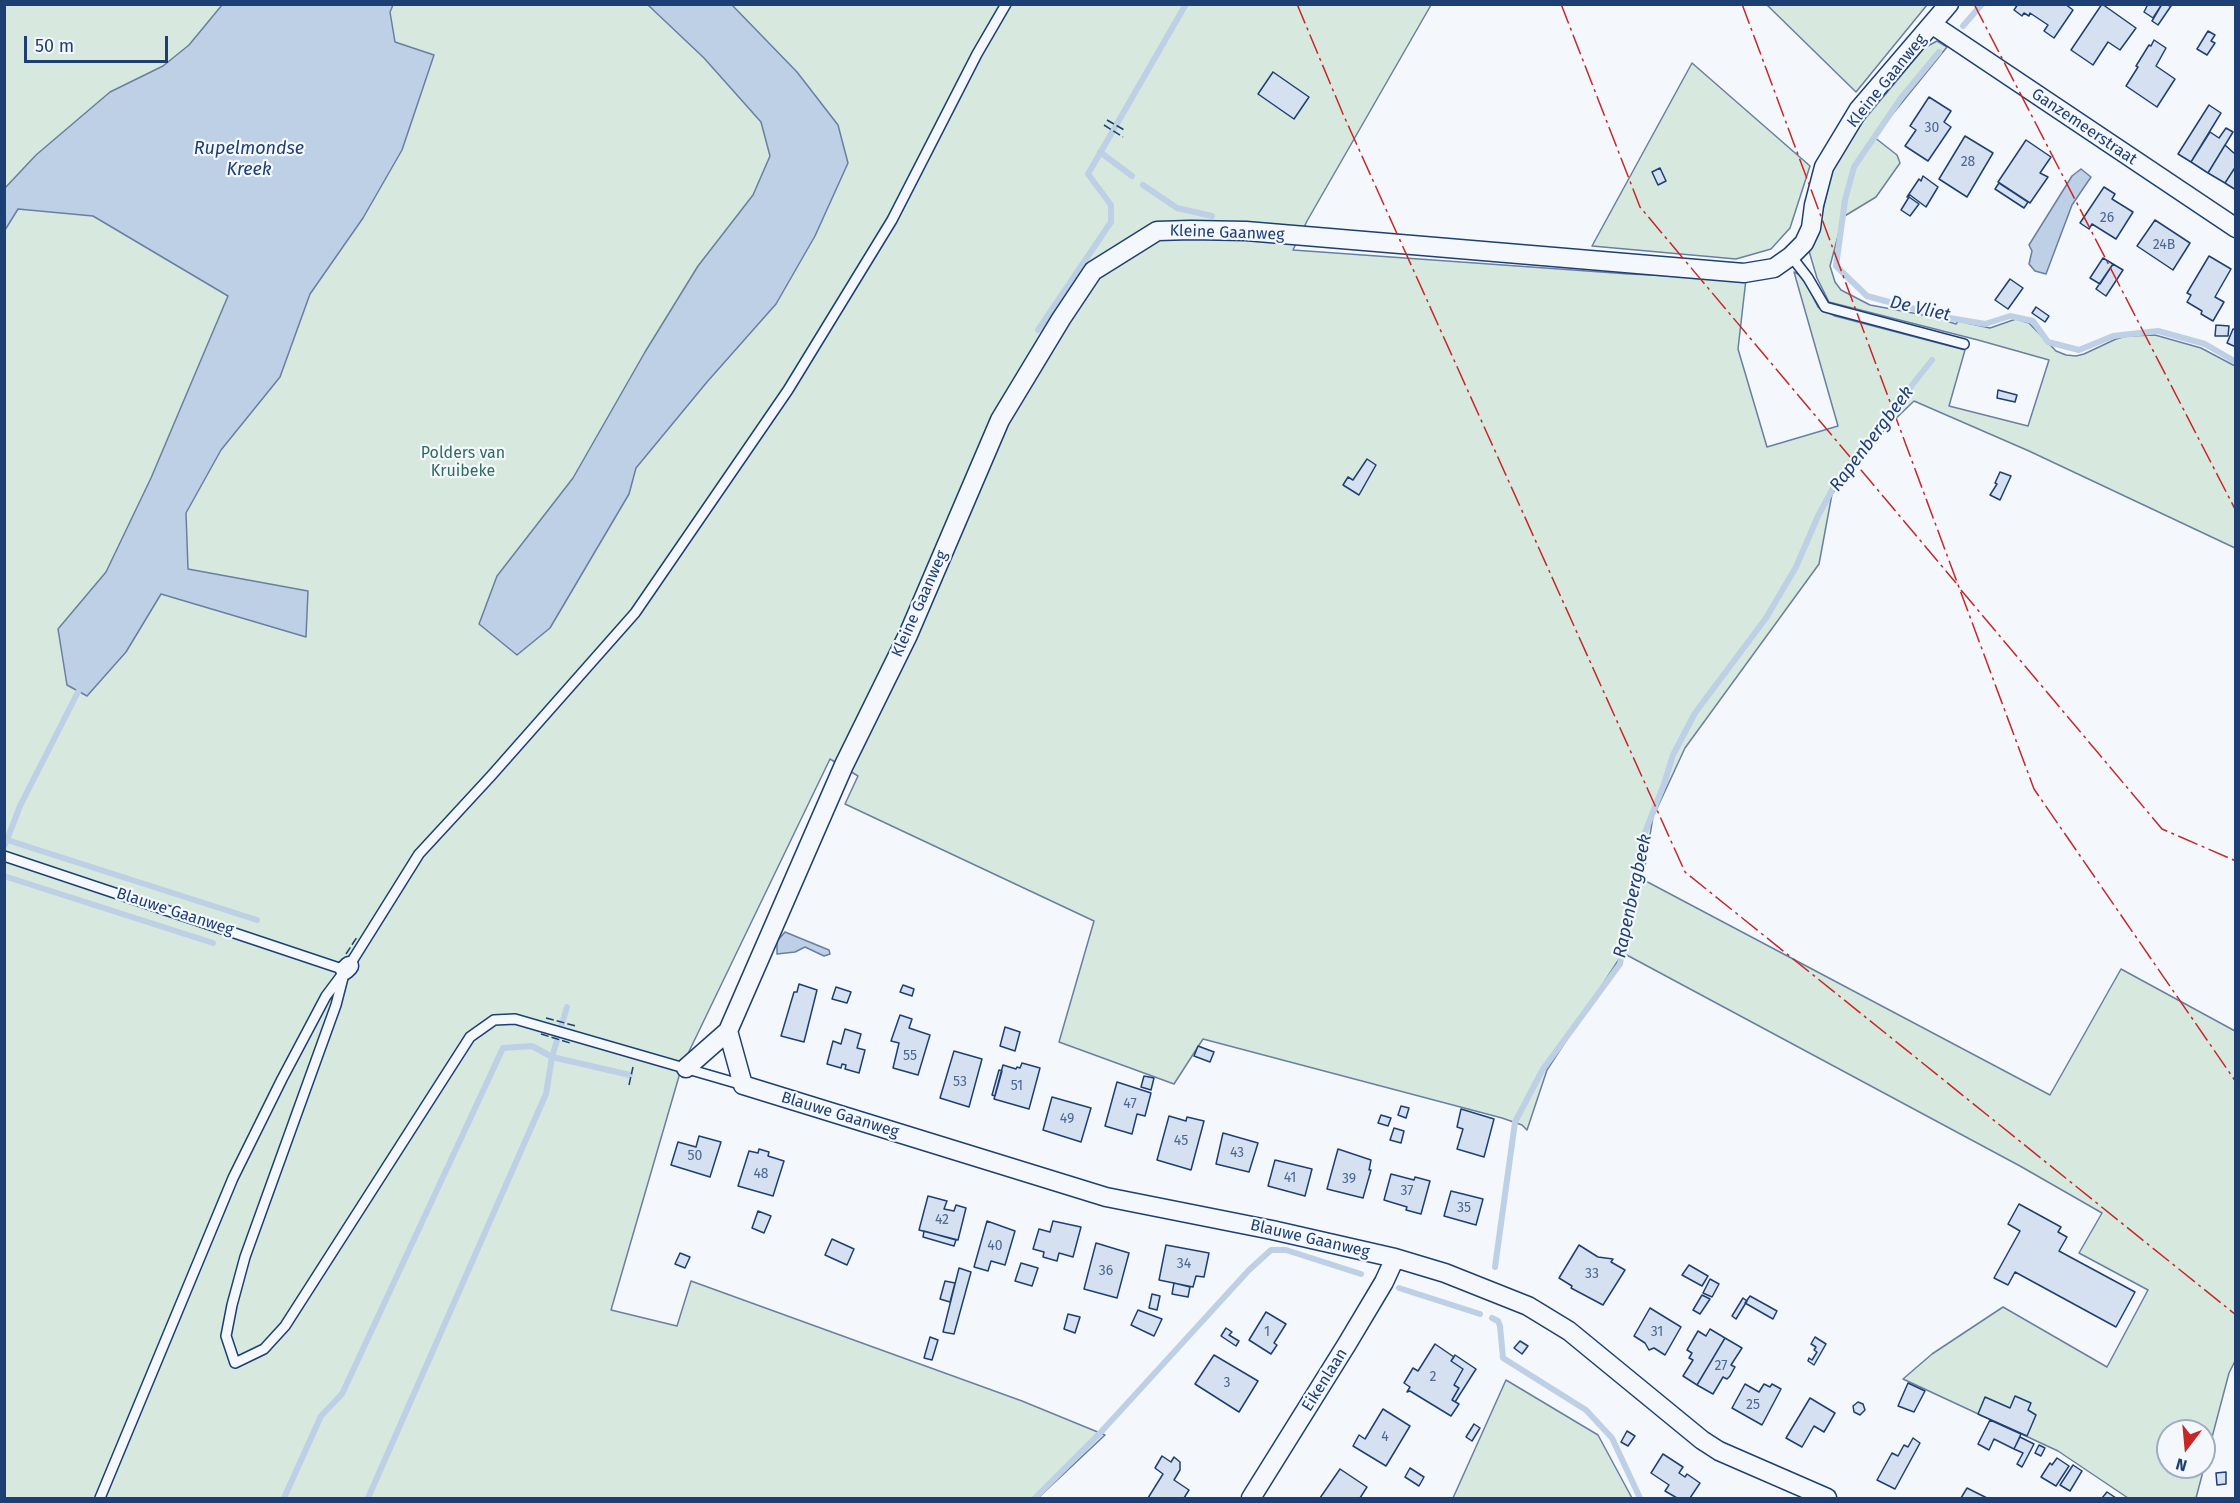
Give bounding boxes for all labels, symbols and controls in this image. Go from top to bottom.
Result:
scale bar [27,24,171,62]
street label: Kleine Gaanweg [1843,30,1931,132]
text: 50 m [35,35,74,57]
street label: Ganzemeerstraat [2028,85,2140,169]
house number: 30 [1925,120,1939,136]
water label: Rupelmondse Kreek [194,138,304,180]
house number: 28 [1961,154,1975,170]
house number: 26 [2100,210,2114,226]
street label: Kleine Gaanweg [1169,221,1285,245]
house number: 24B [2153,237,2175,253]
water label: De Vliet [1888,292,1952,326]
water label: Rapenbergbeek [1825,382,1919,496]
park label: Polders van Kruibeke [421,444,505,482]
street label: Kleine Gaanweg [888,548,952,660]
water label: Rapenbergbeek [1609,832,1657,960]
street label: Blauwe Gaanweg [114,884,236,940]
house number: 55 [903,1048,917,1064]
house number: 53 [953,1074,967,1090]
house number: 51 [1011,1078,1023,1094]
street label: Blauwe Gaanweg [779,1088,901,1142]
house number: 47 [1123,1096,1137,1112]
house number: 49 [1060,1111,1074,1127]
house number: 45 [1174,1133,1188,1149]
house number: 43 [1230,1145,1244,1161]
house number: 50 [688,1148,702,1164]
house number: 48 [753,1166,769,1182]
house number: 41 [1284,1170,1296,1186]
house number: 39 [1342,1171,1356,1187]
house number: 37 [1400,1183,1414,1199]
house number: 35 [1457,1200,1471,1216]
house number: 42 [935,1212,949,1228]
street label: Blauwe Gaanweg [1248,1216,1372,1262]
house number: 40 [987,1238,1003,1254]
house number: 34 [1177,1256,1191,1272]
house number: 36 [1099,1263,1113,1279]
house number: 33 [1585,1266,1599,1282]
house number: 1 [1264,1324,1270,1340]
house number: 31 [1651,1324,1663,1340]
street label: Eikenlaan [1298,1345,1352,1415]
house number: 27 [1714,1358,1728,1374]
house number: 2 [1430,1369,1436,1385]
house number: 3 [1224,1375,1230,1391]
house number: 25 [1746,1397,1760,1413]
north arrow [2156,1419,2216,1479]
house number: 4 [1381,1429,1389,1445]
text: N [2174,1454,2189,1475]

